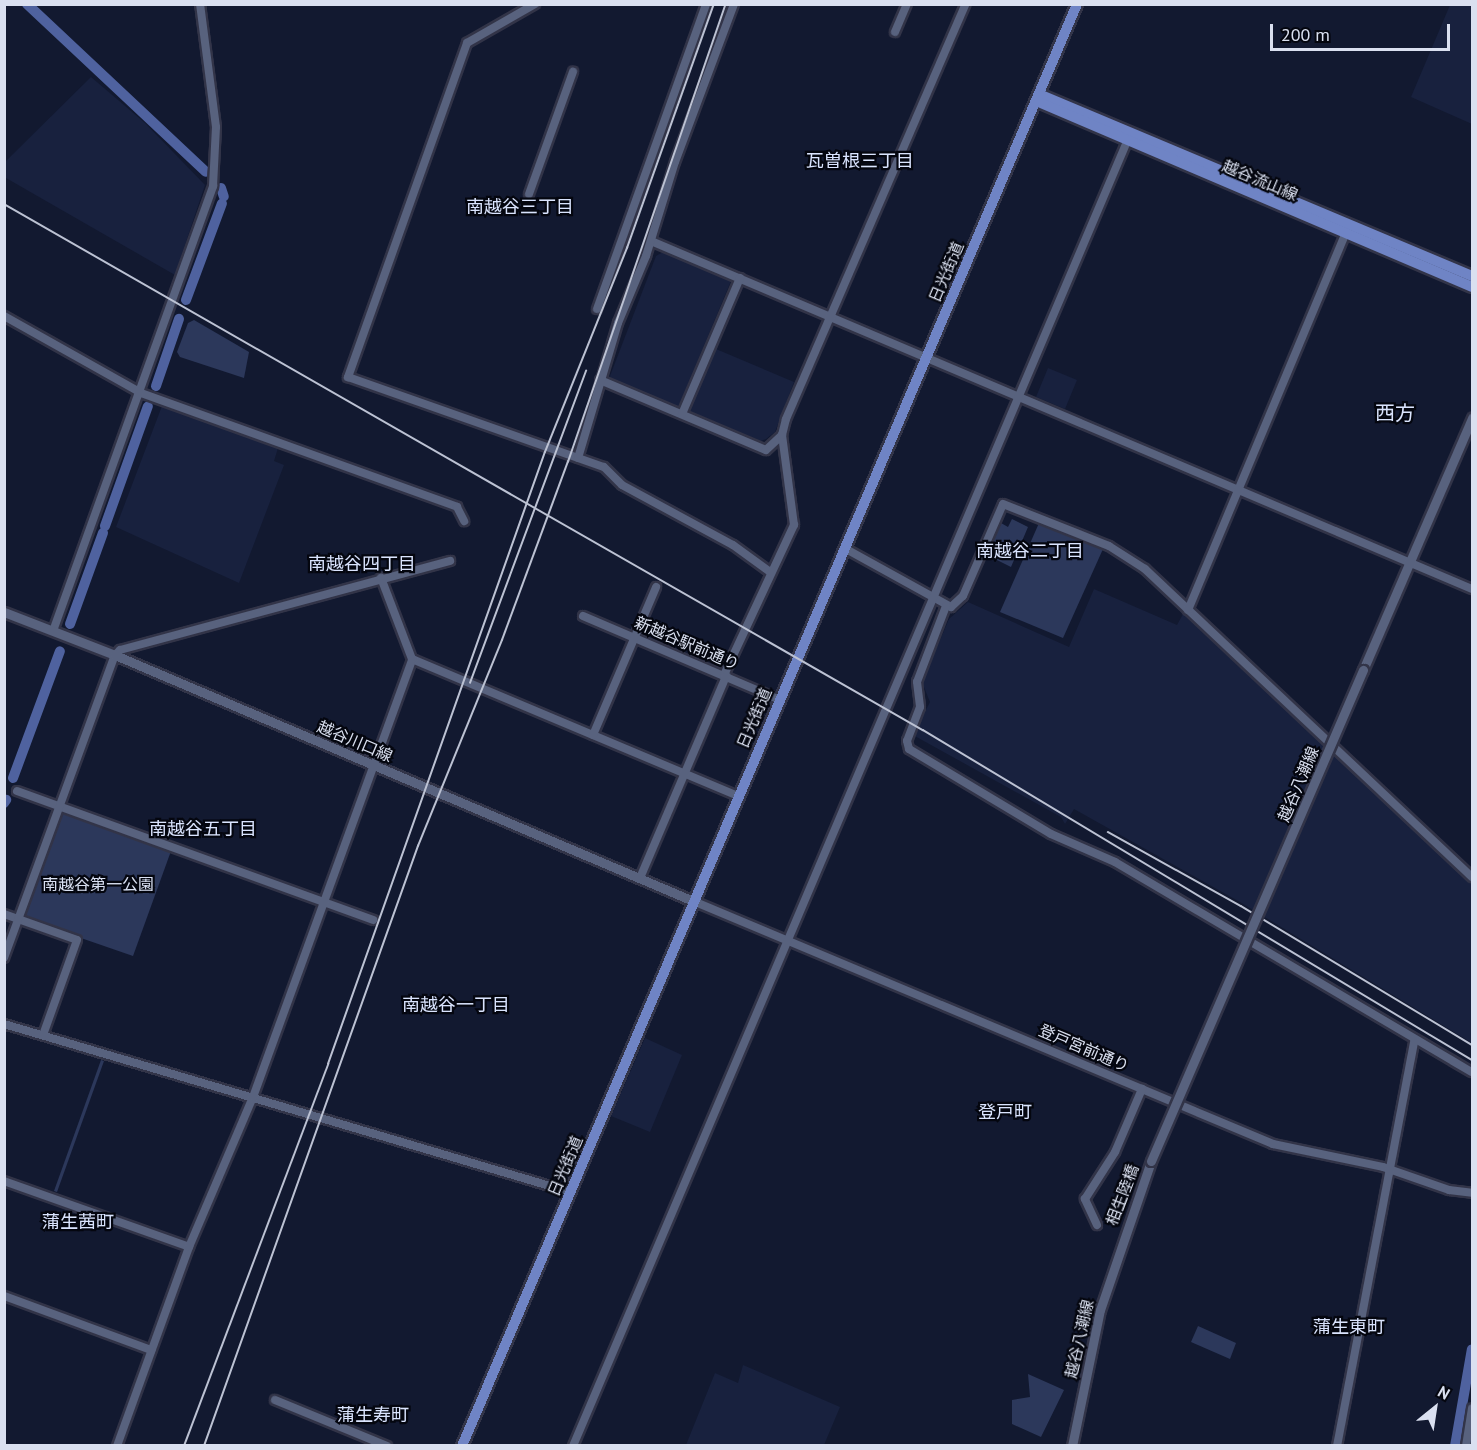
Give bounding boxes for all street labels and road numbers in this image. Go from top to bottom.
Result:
street label: 越谷流山線 [1219,156,1301,204]
street label: 日光街道 [925,239,967,305]
street label: 新越谷駅前通り [632,612,742,674]
street label: 日光街道 [733,685,775,751]
street label: 越谷川口線 [314,717,396,765]
street label: 越谷八潮線 [1274,743,1322,825]
street label: 登戸宮前通り [1036,1020,1132,1076]
street label: 日光街道 [544,1133,586,1199]
street label: 相生陸橋 [1102,1162,1142,1228]
street label: 越谷八潮線 [1061,1298,1097,1380]

